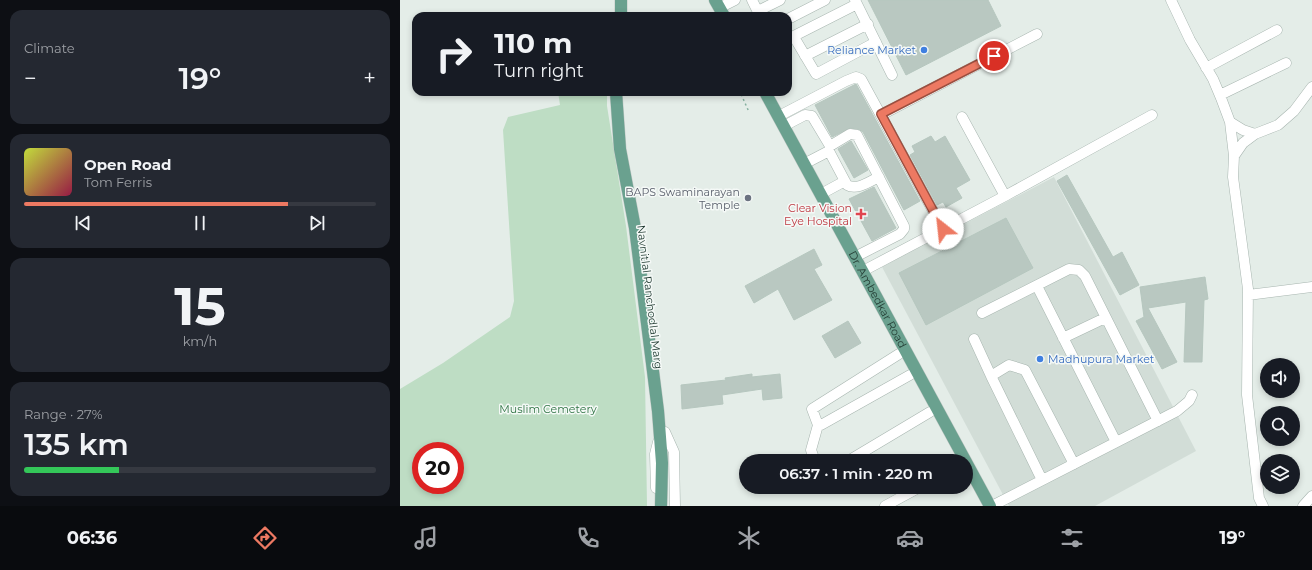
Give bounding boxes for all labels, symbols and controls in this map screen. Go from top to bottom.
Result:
text: 110 m [494,26,572,60]
icon: right [428,28,480,80]
pin [977,39,1011,73]
text: Climate [24,40,75,56]
place label: Reliance Market [827,43,917,57]
marker: Reliance Market [919,45,929,55]
icon: arrive [983,45,1005,67]
text: 19° [179,60,221,97]
text: Turn right [494,60,584,82]
text: − [24,65,37,92]
text: + [363,65,376,92]
text: Open Road [84,155,172,174]
text: Tom Ferris [84,174,152,190]
place label: BAPS Swaminarayan Temple [625,185,740,212]
marker: BAPS Swaminarayan Temple [743,193,753,203]
place label: Clear Vision Eye Hospital [784,201,852,228]
marker: Clear Vision Eye Hospital [855,208,867,220]
position arrow [922,208,964,250]
icon: previous [72,212,94,234]
icon: pause [189,212,211,234]
icon: next [306,212,328,234]
street label: Navnitlal Ranchodlal Marg [634,224,666,370]
street label: Dr. Ambedkar Road [846,248,910,351]
text: 15 [174,275,226,338]
text: km/h [183,333,217,349]
place label: Madhupura Market [1048,352,1155,366]
marker: Madhupura Market [1035,354,1045,364]
map controls [1260,358,1300,494]
button: sound [1260,358,1300,398]
park label: Muslim Cemetery [499,402,597,416]
text: Range · 27% [24,406,102,422]
button: search [1260,406,1300,446]
text: 135 km [24,426,129,463]
speed limit sign: 20 [412,442,464,494]
button: layers [1260,454,1300,494]
text: 06:37 · 1 min · 220 m [779,464,933,483]
icon: directions [251,524,279,552]
icon: music [412,524,440,552]
icon: phone [574,524,602,552]
icon: climate [735,524,763,552]
icon: car [896,524,924,552]
icon: filters [1058,524,1086,552]
text: 06:36 [67,527,117,549]
text: 19° [1219,527,1245,549]

